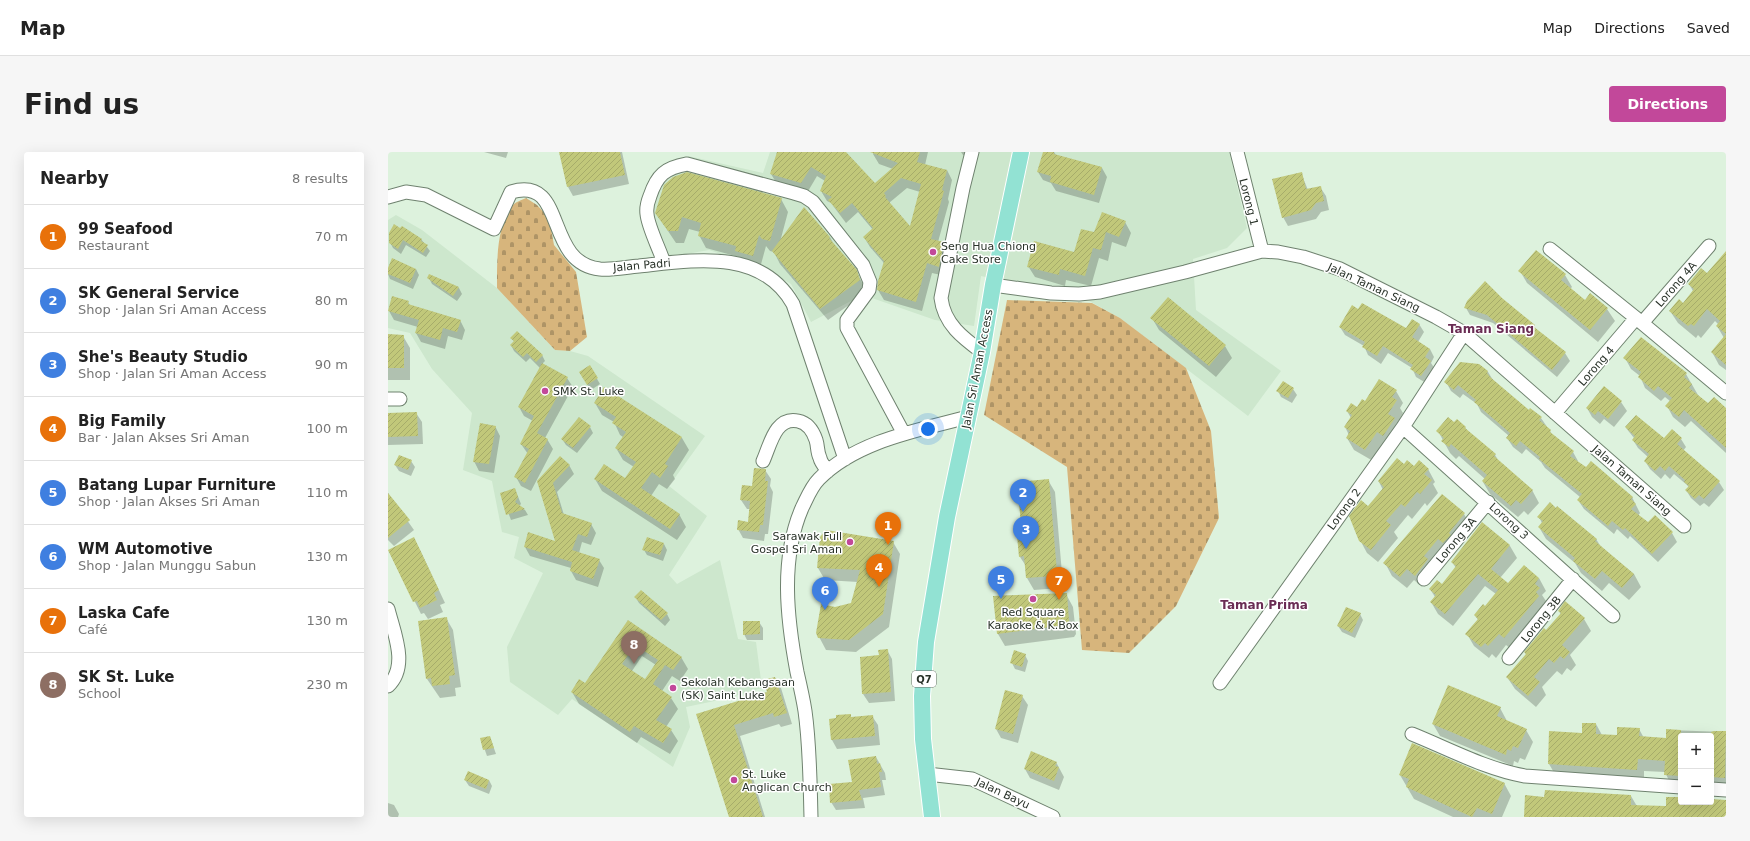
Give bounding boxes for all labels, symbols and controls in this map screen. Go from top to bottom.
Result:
text: Map [20,17,65,39]
text: Map [1543,20,1572,36]
text: Directions [1594,20,1665,36]
text: Saved [1687,20,1730,36]
button: Directions [1609,86,1726,122]
text: Find us [24,88,139,121]
text: Nearby [40,168,109,188]
text: 8 results [292,171,348,186]
street label: Lorong 1 [1236,177,1261,227]
text: 99 Seafood [78,220,173,238]
text: 1 [48,229,58,244]
text: 70 m [315,229,348,244]
text: Restaurant [78,238,149,253]
place label: Seng Hua Chiong Cake Store [941,240,1036,266]
marker: Seng Hua Chiong Cake Store [928,247,938,257]
street label: Jalan Padri [612,257,671,275]
street label: Lorong 4A [1653,259,1700,310]
street label: Jalan Taman Siang [1325,260,1422,315]
text: SK General Service [78,284,239,302]
text: 2 [48,293,58,308]
text: 80 m [315,293,348,308]
text: Shop · Jalan Sri Aman Access [78,302,267,317]
street label: Jalan Sri Aman Access [959,308,996,431]
district label: Taman Siang [1448,322,1534,336]
street label: Lorong 4 [1576,344,1617,389]
text: She's Beauty Studio [78,348,248,366]
text: 3 [48,357,58,372]
text: 90 m [315,357,348,372]
text: Shop · Jalan Sri Aman Access [78,366,267,381]
place label: SMK St. Luke [553,385,624,398]
marker: SMK St. Luke [540,386,550,396]
text: Big Family [78,412,166,430]
your location [918,419,938,439]
text: 4 [48,421,58,436]
text: 100 m [306,421,348,436]
text: Bar · Jalan Akses Sri Aman [78,430,250,445]
street label: Jalan Taman Siang [1589,442,1674,518]
text: Batang Lupar Furniture [78,476,276,494]
pin: 2 [1010,479,1036,512]
text: 5 [48,485,58,500]
text: 110 m [306,485,348,500]
street label: Lorong 2 [1325,486,1364,533]
text: Shop · Jalan Akses Sri Aman [78,494,260,509]
street label: Lorong 3 [1486,500,1531,542]
pin: 1 [875,512,901,545]
street label: Lorong 3A [1434,514,1480,566]
pin: 3 [1013,516,1039,549]
place label: Sarawak Full Gospel Sri Aman [751,530,842,556]
marker: Sarawak Full Gospel Sri Aman [845,537,855,547]
text: WM Automotive [78,540,213,558]
text: 6 [48,549,58,564]
text: 130 m [306,549,348,564]
pin: 4 [866,554,892,587]
text: Shop · Jalan Munggu Sabun [78,558,256,573]
pin: 5 [988,566,1014,599]
pin: 7 [1046,567,1072,600]
pin: 6 [812,577,838,610]
marker: Red Square Karaoke & K.Box [1028,594,1038,604]
street label: Lorong 3B [1519,594,1564,645]
district label: Taman Prima [1220,598,1308,612]
text: Laska Cafe [78,604,170,622]
place label: Red Square Karaoke & K.Box [987,606,1079,632]
text: 7 [48,613,58,628]
text: 130 m [306,613,348,628]
text: Café [78,622,108,637]
pin: 8 [621,631,647,664]
text: SK St. Luke [78,668,175,686]
road number: Q7 [912,671,936,687]
place label: Sekolah Kebangsaan (SK) Saint Luke [681,676,795,702]
text: 8 [48,677,58,692]
text: 230 m [306,677,348,692]
marker: Sekolah Kebangsaan (SK) Saint Luke [668,683,678,693]
text: School [78,686,121,701]
map controls [1678,733,1714,805]
button: + [1678,733,1714,769]
place label: St. Luke Anglican Church [742,768,832,794]
button: − [1678,769,1714,805]
marker: St. Luke Anglican Church [729,775,739,785]
street label: Jalan Bayu [973,775,1032,812]

